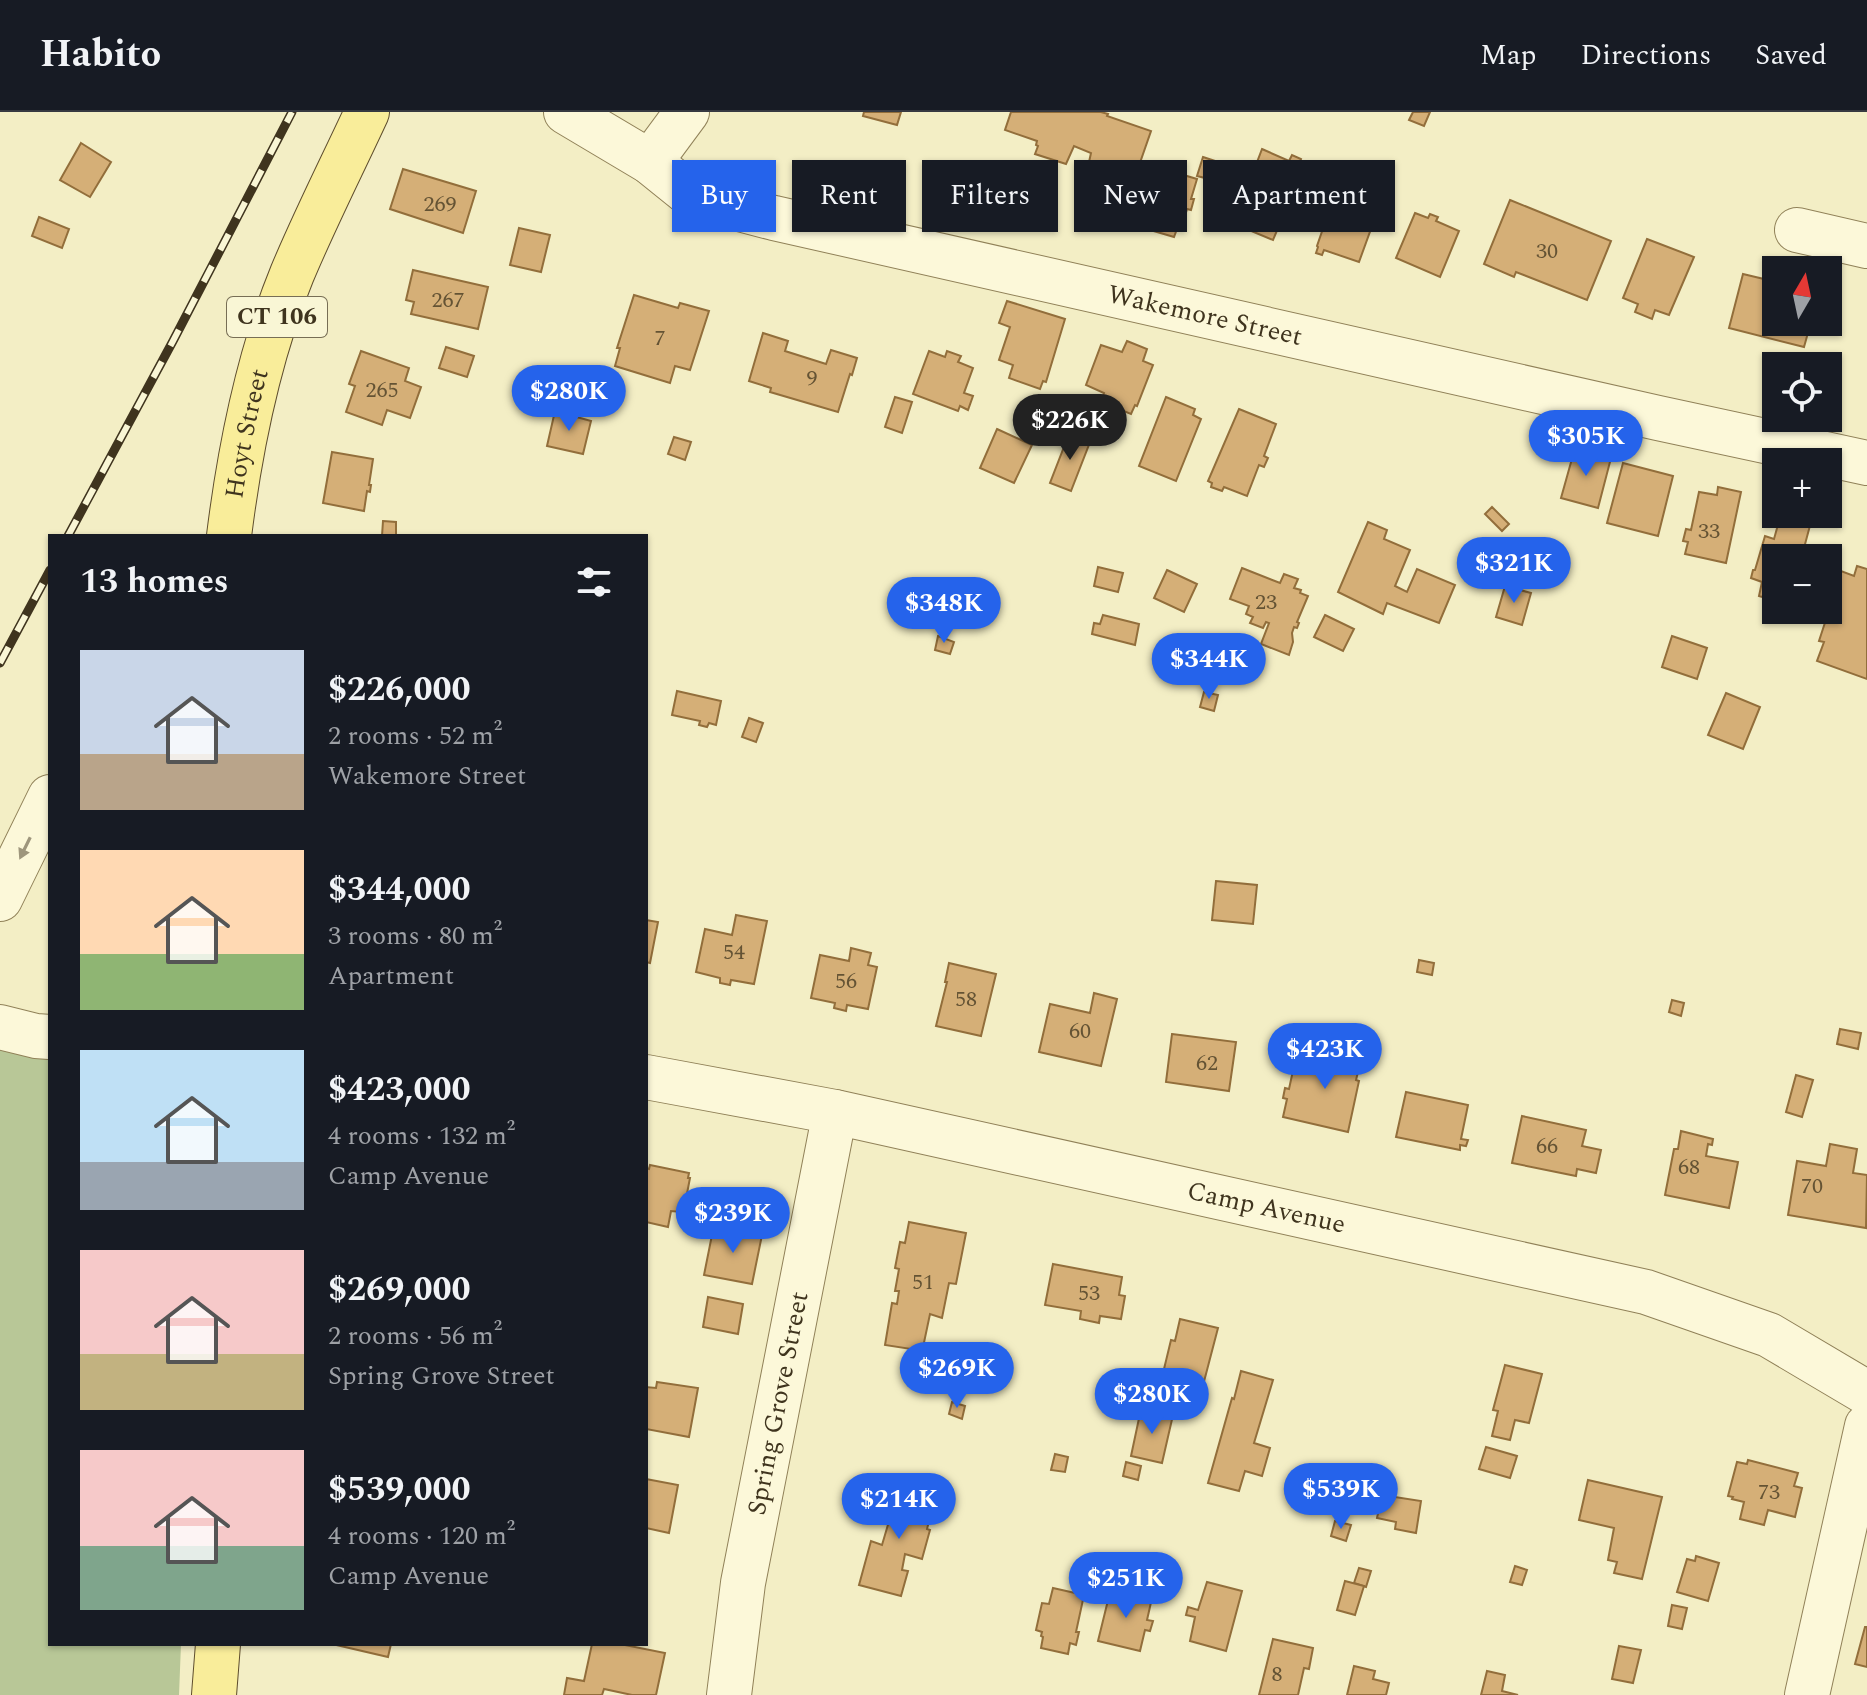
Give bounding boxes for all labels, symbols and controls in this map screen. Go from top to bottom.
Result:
text: Habito [40,26,161,84]
text: Map [1480,34,1537,77]
text: Directions [1581,34,1711,77]
text: Saved [1755,34,1827,77]
chip: Buy [672,160,776,232]
chip: Rent [792,160,906,232]
chip: Filters [922,160,1058,232]
chip: New [1074,160,1187,232]
chip: Apartment [1203,160,1395,232]
house number: 269 [423,188,457,221]
house number: 30 [1536,235,1558,268]
north arrow [1762,256,1842,336]
map controls [1762,256,1842,624]
street label: Wakemore Street [1104,274,1306,357]
house number: 267 [431,284,465,317]
road number: CT 106 [227,297,327,337]
house number: 7 [654,322,666,355]
button: locate [1762,352,1842,432]
house number: 9 [806,362,818,395]
street label: Hoyt Street [214,364,280,501]
pin: $280K [513,365,625,433]
text: $280K [530,371,608,411]
house number: 265 [365,374,399,407]
pin: $226K [1014,394,1126,462]
text: $226K [1031,400,1109,440]
pin: $305K [1530,410,1642,478]
text: $305K [1547,416,1625,456]
button: + [1762,448,1842,528]
house number: 33 [1698,515,1720,548]
pin: $321K [1458,537,1570,605]
text: $321K [1475,543,1553,583]
button: − [1762,544,1842,624]
text: 13 homes [80,556,229,608]
icon: filters [572,560,616,604]
pin: $348K [888,577,1000,645]
text: $348K [905,583,983,623]
house number: 23 [1255,586,1277,619]
pin: $344K [1153,633,1265,701]
text: $344K [1170,639,1248,679]
text: $226,000 [328,664,471,716]
icon: home [144,682,240,778]
text: 2 rooms · 52 m² [328,716,502,756]
text: Wakemore Street [328,756,526,796]
one-way arrow [18,837,32,860]
text: $344,000 [328,864,471,916]
icon: home [144,882,240,978]
text: 3 rooms · 80 m² [328,916,502,956]
house number: 54 [723,936,745,969]
text: Apartment [328,956,454,996]
house number: 56 [835,965,857,998]
house number: 58 [955,983,977,1016]
house number: 60 [1069,1015,1091,1048]
pin: $423K [1269,1023,1381,1091]
text: $423K [1286,1029,1364,1069]
house number: 62 [1196,1047,1218,1080]
text: $423,000 [328,1064,471,1116]
icon: home [144,1082,240,1178]
text: 4 rooms · 132 m² [328,1116,515,1156]
house number: 66 [1536,1130,1558,1163]
house number: 68 [1678,1151,1700,1184]
text: Camp Avenue [328,1156,489,1196]
house number: 70 [1801,1170,1823,1203]
street label: Camp Avenue [1183,1171,1349,1245]
pin: $239K [677,1187,789,1255]
text: $239K [694,1193,772,1233]
text: $269,000 [328,1264,471,1316]
house number: 51 [912,1266,934,1299]
house number: 53 [1078,1277,1100,1310]
icon: home [144,1282,240,1378]
street label: Spring Grove Street [737,1288,819,1518]
text: 2 rooms · 56 m² [328,1316,502,1356]
pin: $269K [901,1342,1013,1410]
text: $269K [918,1348,996,1388]
text: Spring Grove Street [328,1356,555,1396]
pin: $280K [1096,1368,1208,1436]
text: $280K [1113,1374,1191,1414]
pin: $539K [1285,1463,1397,1531]
text: $539,000 [328,1464,471,1516]
text: $539K [1302,1469,1380,1509]
pin: $214K [843,1473,955,1541]
house number: 73 [1758,1476,1780,1509]
text: $214K [860,1479,938,1519]
icon: home [144,1482,240,1578]
text: 4 rooms · 120 m² [328,1516,515,1556]
pin: $251K [1070,1552,1182,1620]
text: Camp Avenue [328,1556,489,1596]
text: $251K [1087,1558,1165,1598]
house number: 8 [1271,1658,1283,1691]

